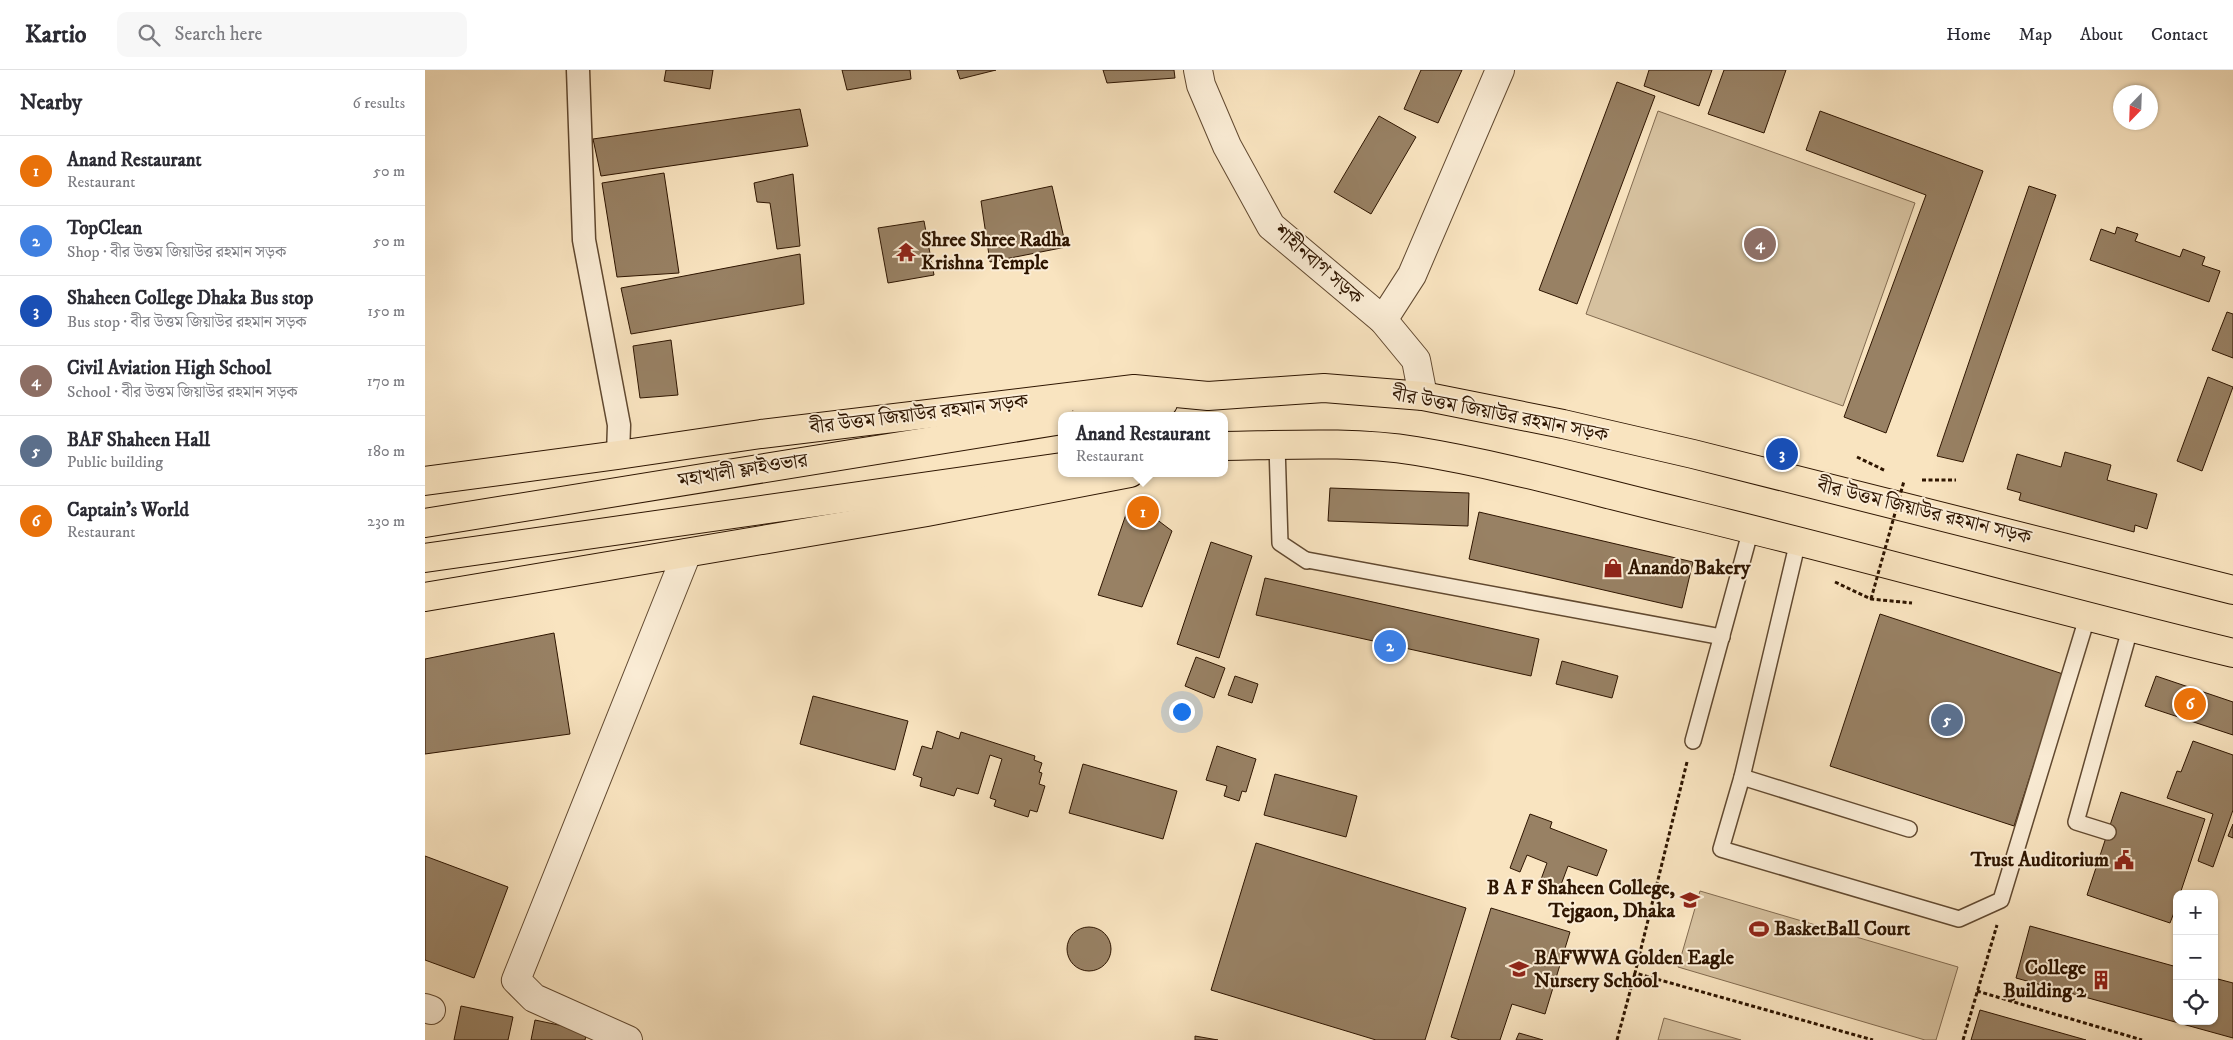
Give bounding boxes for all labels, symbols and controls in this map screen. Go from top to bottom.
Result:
search box [117,12,467,57]
text: Kartio [25,20,87,50]
icon: search [135,21,163,49]
text: Search here [175,23,262,46]
text: Home [1946,24,1991,46]
text: Map [2019,24,2052,46]
text: About [2080,24,2123,46]
text: Contact [2151,24,2208,46]
north arrow [2113,85,2158,130]
text: Nearby [20,90,82,116]
text: 6 results [352,93,405,113]
text: Anand Restaurant [67,149,202,172]
text: 1 [33,161,39,181]
text: 50 m [373,161,405,181]
text: Restaurant [67,172,135,192]
text: TopClean [67,217,142,240]
street label: শাহীনবাগ সড়ক [1268,218,1369,311]
pin: 4 [1744,225,1776,263]
place label: Shree Shree Radha Krishna Temple [921,228,1071,276]
text: 2 [32,231,40,251]
text: 50 m [373,231,405,251]
temple icon: Shree Shree Radha Krishna Temple [895,241,917,263]
text: Shop · বীর উত্তম জিয়াউর রহমান সড়ক [67,242,286,262]
text: Shaheen College Dhaka Bus stop [67,287,313,310]
text: 3 [33,301,39,321]
text: 150 m [367,301,405,321]
text: Bus stop · বীর উত্তম জিয়াউর রহমান সড়ক [67,312,307,332]
text: Civil Aviation High School [67,357,271,380]
text: 4 [31,371,41,391]
text: 170 m [367,371,405,391]
street label: বীর উত্তম জিয়াউর রহমান সড়ক [1389,380,1612,448]
text: School · বীর উত্তম জিয়াউর রহমান সড়ক [67,382,298,402]
street label: বীর উত্তম জিয়াউর রহমান সড়ক [807,387,1031,441]
popup [1058,412,1228,477]
text: Anand Restaurant [1076,423,1210,446]
text: BAF Shaheen Hall [67,429,210,452]
pin: 3 [1766,435,1798,473]
text: 5 [32,441,40,461]
text: 180 m [367,441,405,461]
text: Restaurant [1076,446,1144,466]
street label: মহাখালী ফ্লাইওভার [675,447,810,494]
text: Public building [67,452,163,472]
street label: বীর উত্তম জিয়াউর রহমান সড়ক [1813,471,2035,551]
pin: 1 [1127,493,1159,531]
text: Captain's World [67,499,189,522]
text: 6 [32,511,40,531]
text: 230 m [367,511,405,531]
text: Restaurant [67,522,135,542]
place label: Anando Bakery [1627,556,1751,581]
shop icon: Anando Bakery [1602,557,1624,579]
pin: 2 [1374,627,1406,665]
pin: 6 [2174,685,2206,723]
your location [1169,699,1195,725]
pin: 5 [1931,701,1963,739]
place label: Trust Auditorium [1970,848,2109,873]
public building icon: Trust Auditorium [2113,849,2135,871]
place label: B A F Shaheen College, Tejgaon, Dhaka [1487,876,1676,924]
school or university icon: B A F Shaheen College, Tejgaon, Dhaka [1679,889,1701,911]
map controls [2173,890,2218,1025]
button: + [2173,890,2218,935]
place label: BasketBall Court [1774,917,1911,942]
sports icon: BasketBall Court [1748,918,1770,940]
button: − [2173,935,2218,980]
place label: BAFWWA Golden Eagle Nursery School [1534,946,1735,994]
place label: College Building 2 [2003,956,2087,1004]
school or university icon: BAFWWA Golden Eagle Nursery School [1508,958,1530,980]
building icon: College Building 2 [2090,969,2112,991]
button: locate [2173,980,2218,1025]

